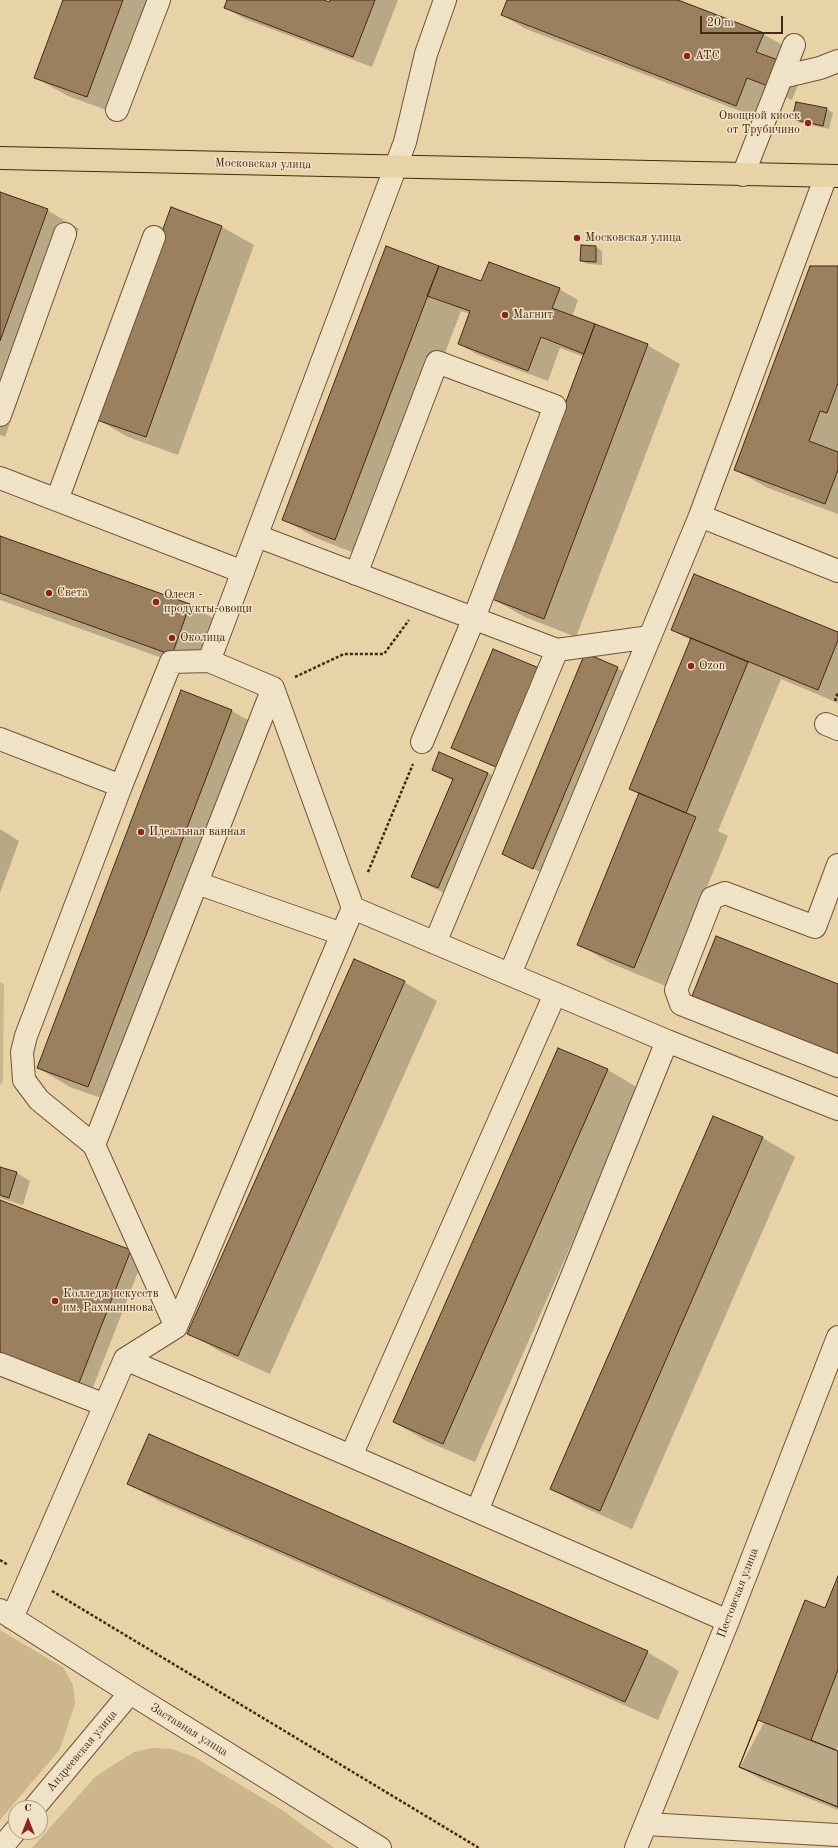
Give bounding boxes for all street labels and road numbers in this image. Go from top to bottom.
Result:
street label: Московская улица [215,156,311,172]
street label: Пестовская улица [714,1546,762,1640]
street label: Заставная улица [148,1700,230,1760]
street label: Андреевская улица [44,1707,120,1795]

